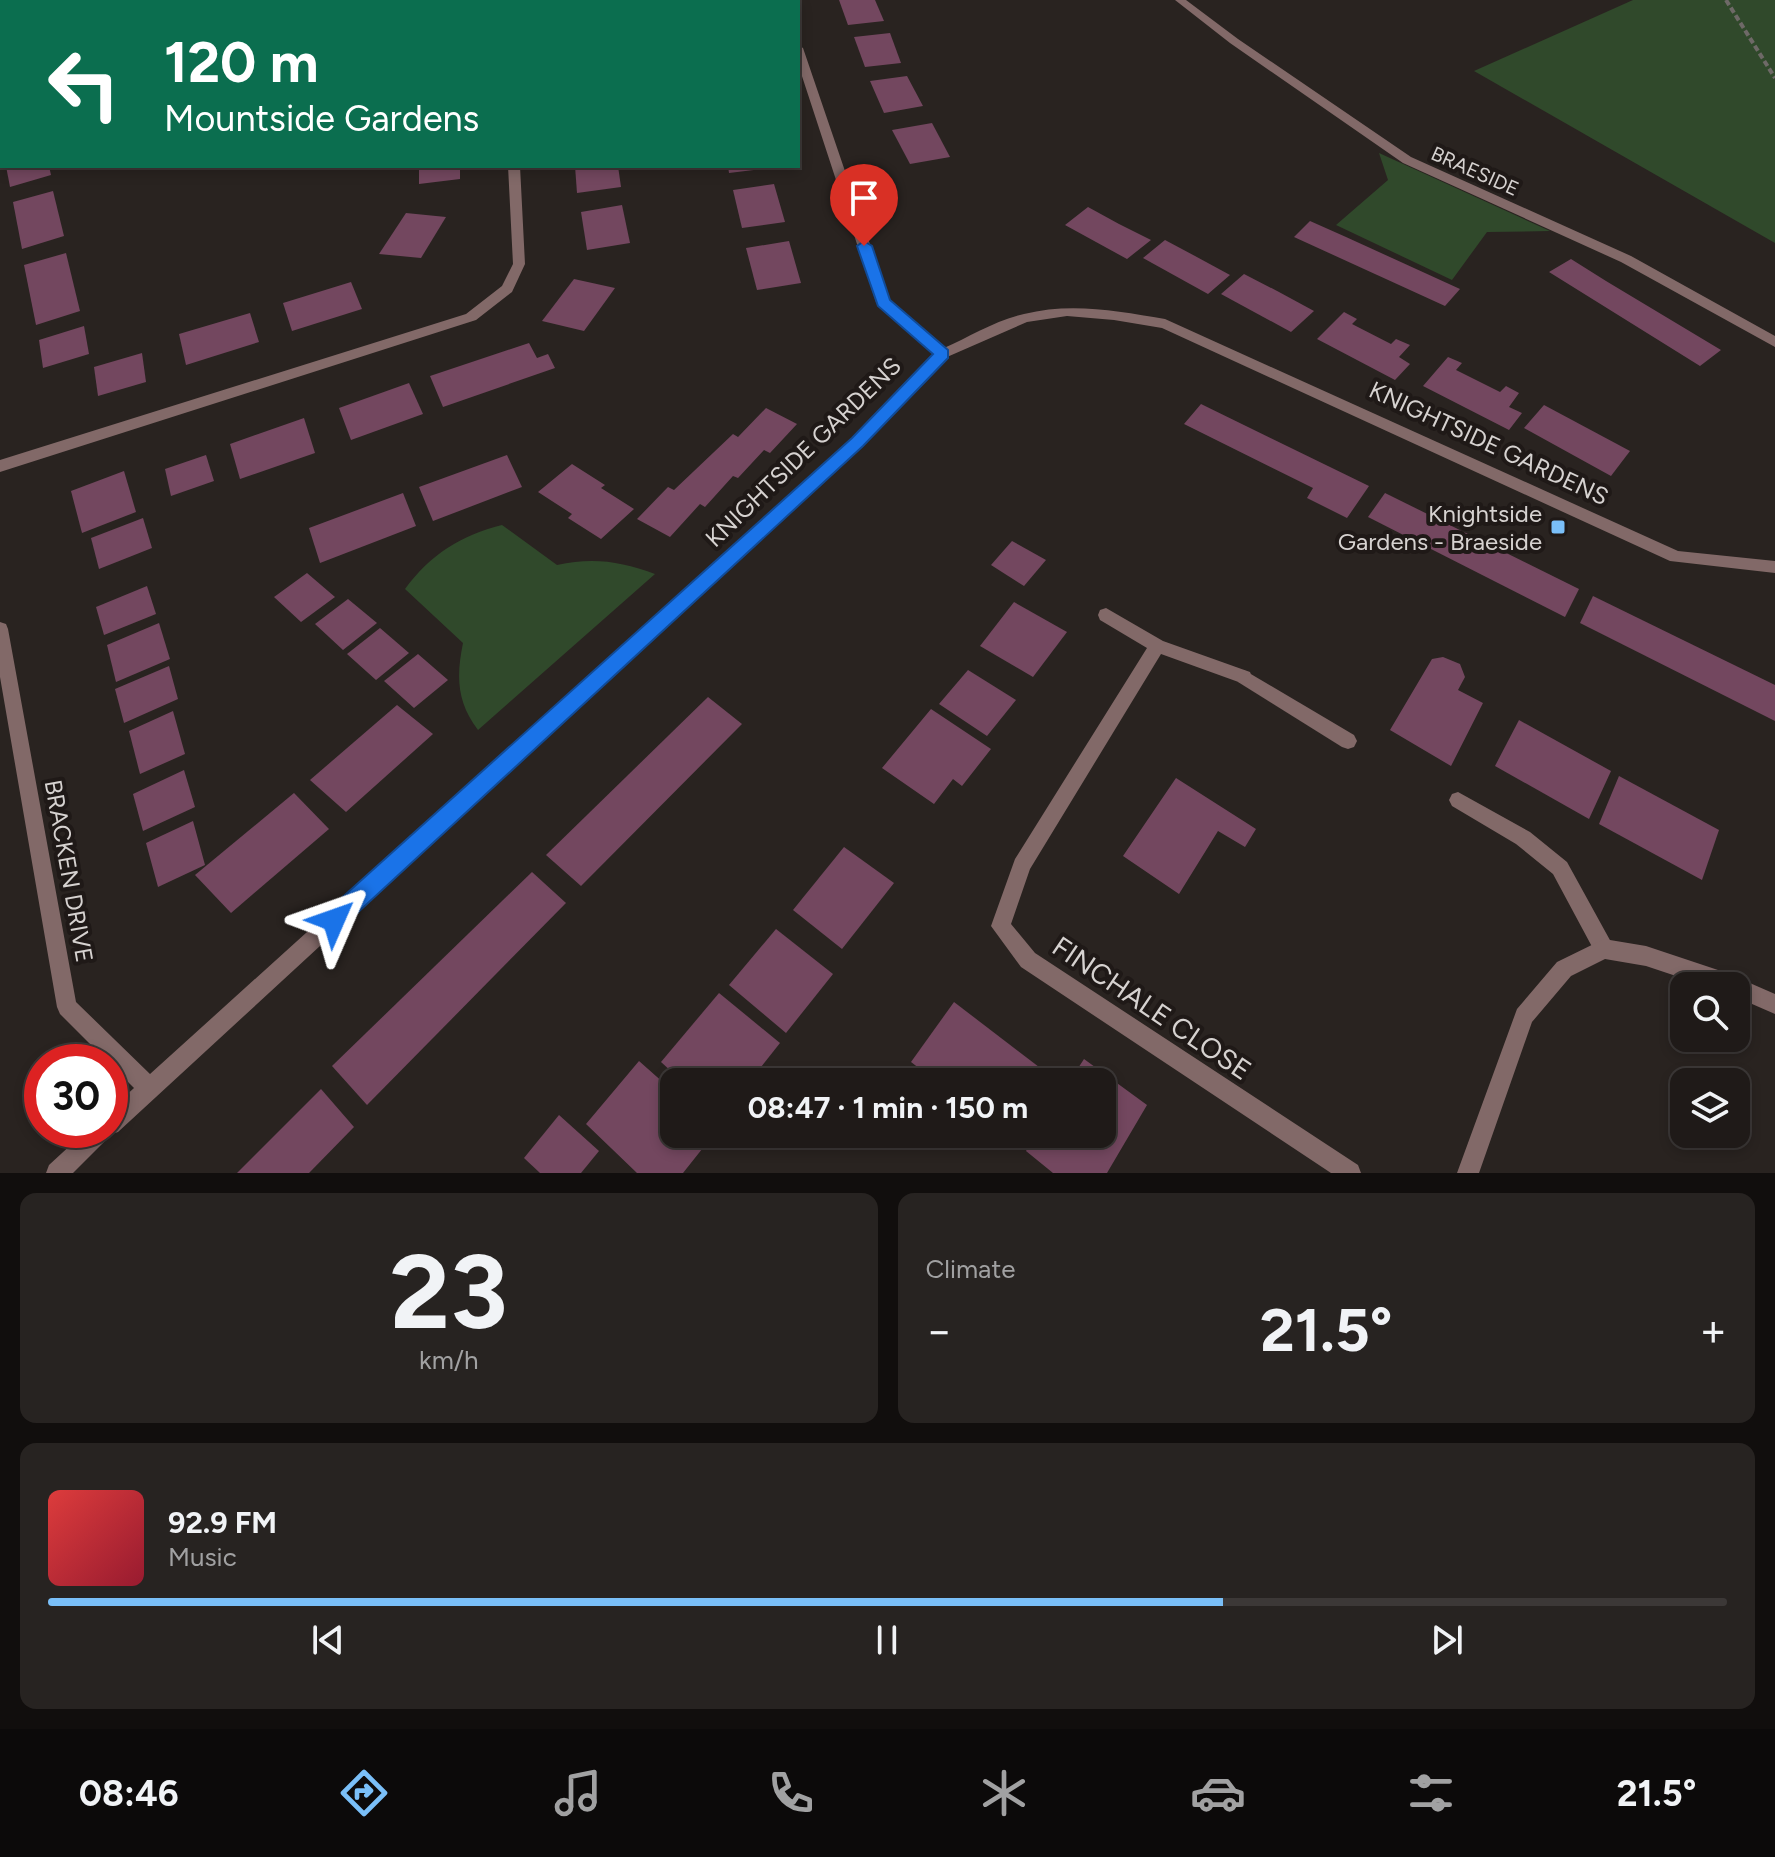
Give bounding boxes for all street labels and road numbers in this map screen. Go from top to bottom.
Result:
street label: BRAESIDE [1427,141,1523,201]
street label: KNIGHTSIDE GARDENS [699,351,907,553]
street label: KNIGHTSIDE GARDENS [1365,375,1613,511]
street label: BRACKEN DRIVE [39,777,99,965]
street label: FINCHALE CLOSE [1046,929,1258,1087]

